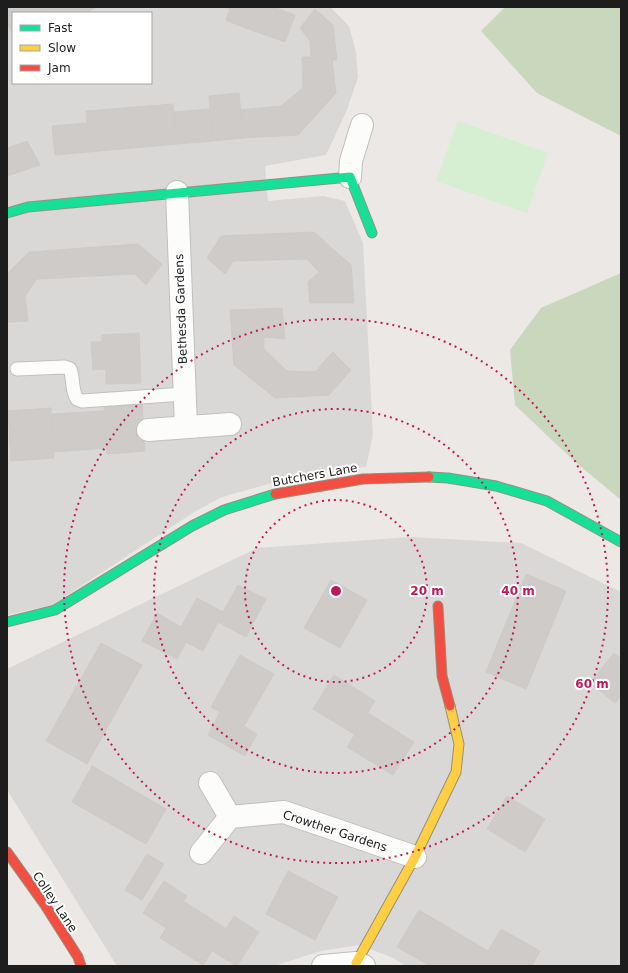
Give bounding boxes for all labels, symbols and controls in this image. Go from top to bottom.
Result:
legend [12,12,152,84]
text: Fast [48,21,72,35]
text: Slow [48,41,76,55]
text: Jam [47,61,71,75]
street label: Bethesda Gardens [172,254,190,364]
street label: Butchers Lane [271,461,359,489]
centre of rings [329,584,343,598]
text: 20 m [410,584,444,598]
text: 40 m [501,584,535,598]
text: 60 m [575,677,609,691]
street label: Crowther Gardens [281,808,389,854]
street label: Colley Lane [30,869,80,935]

